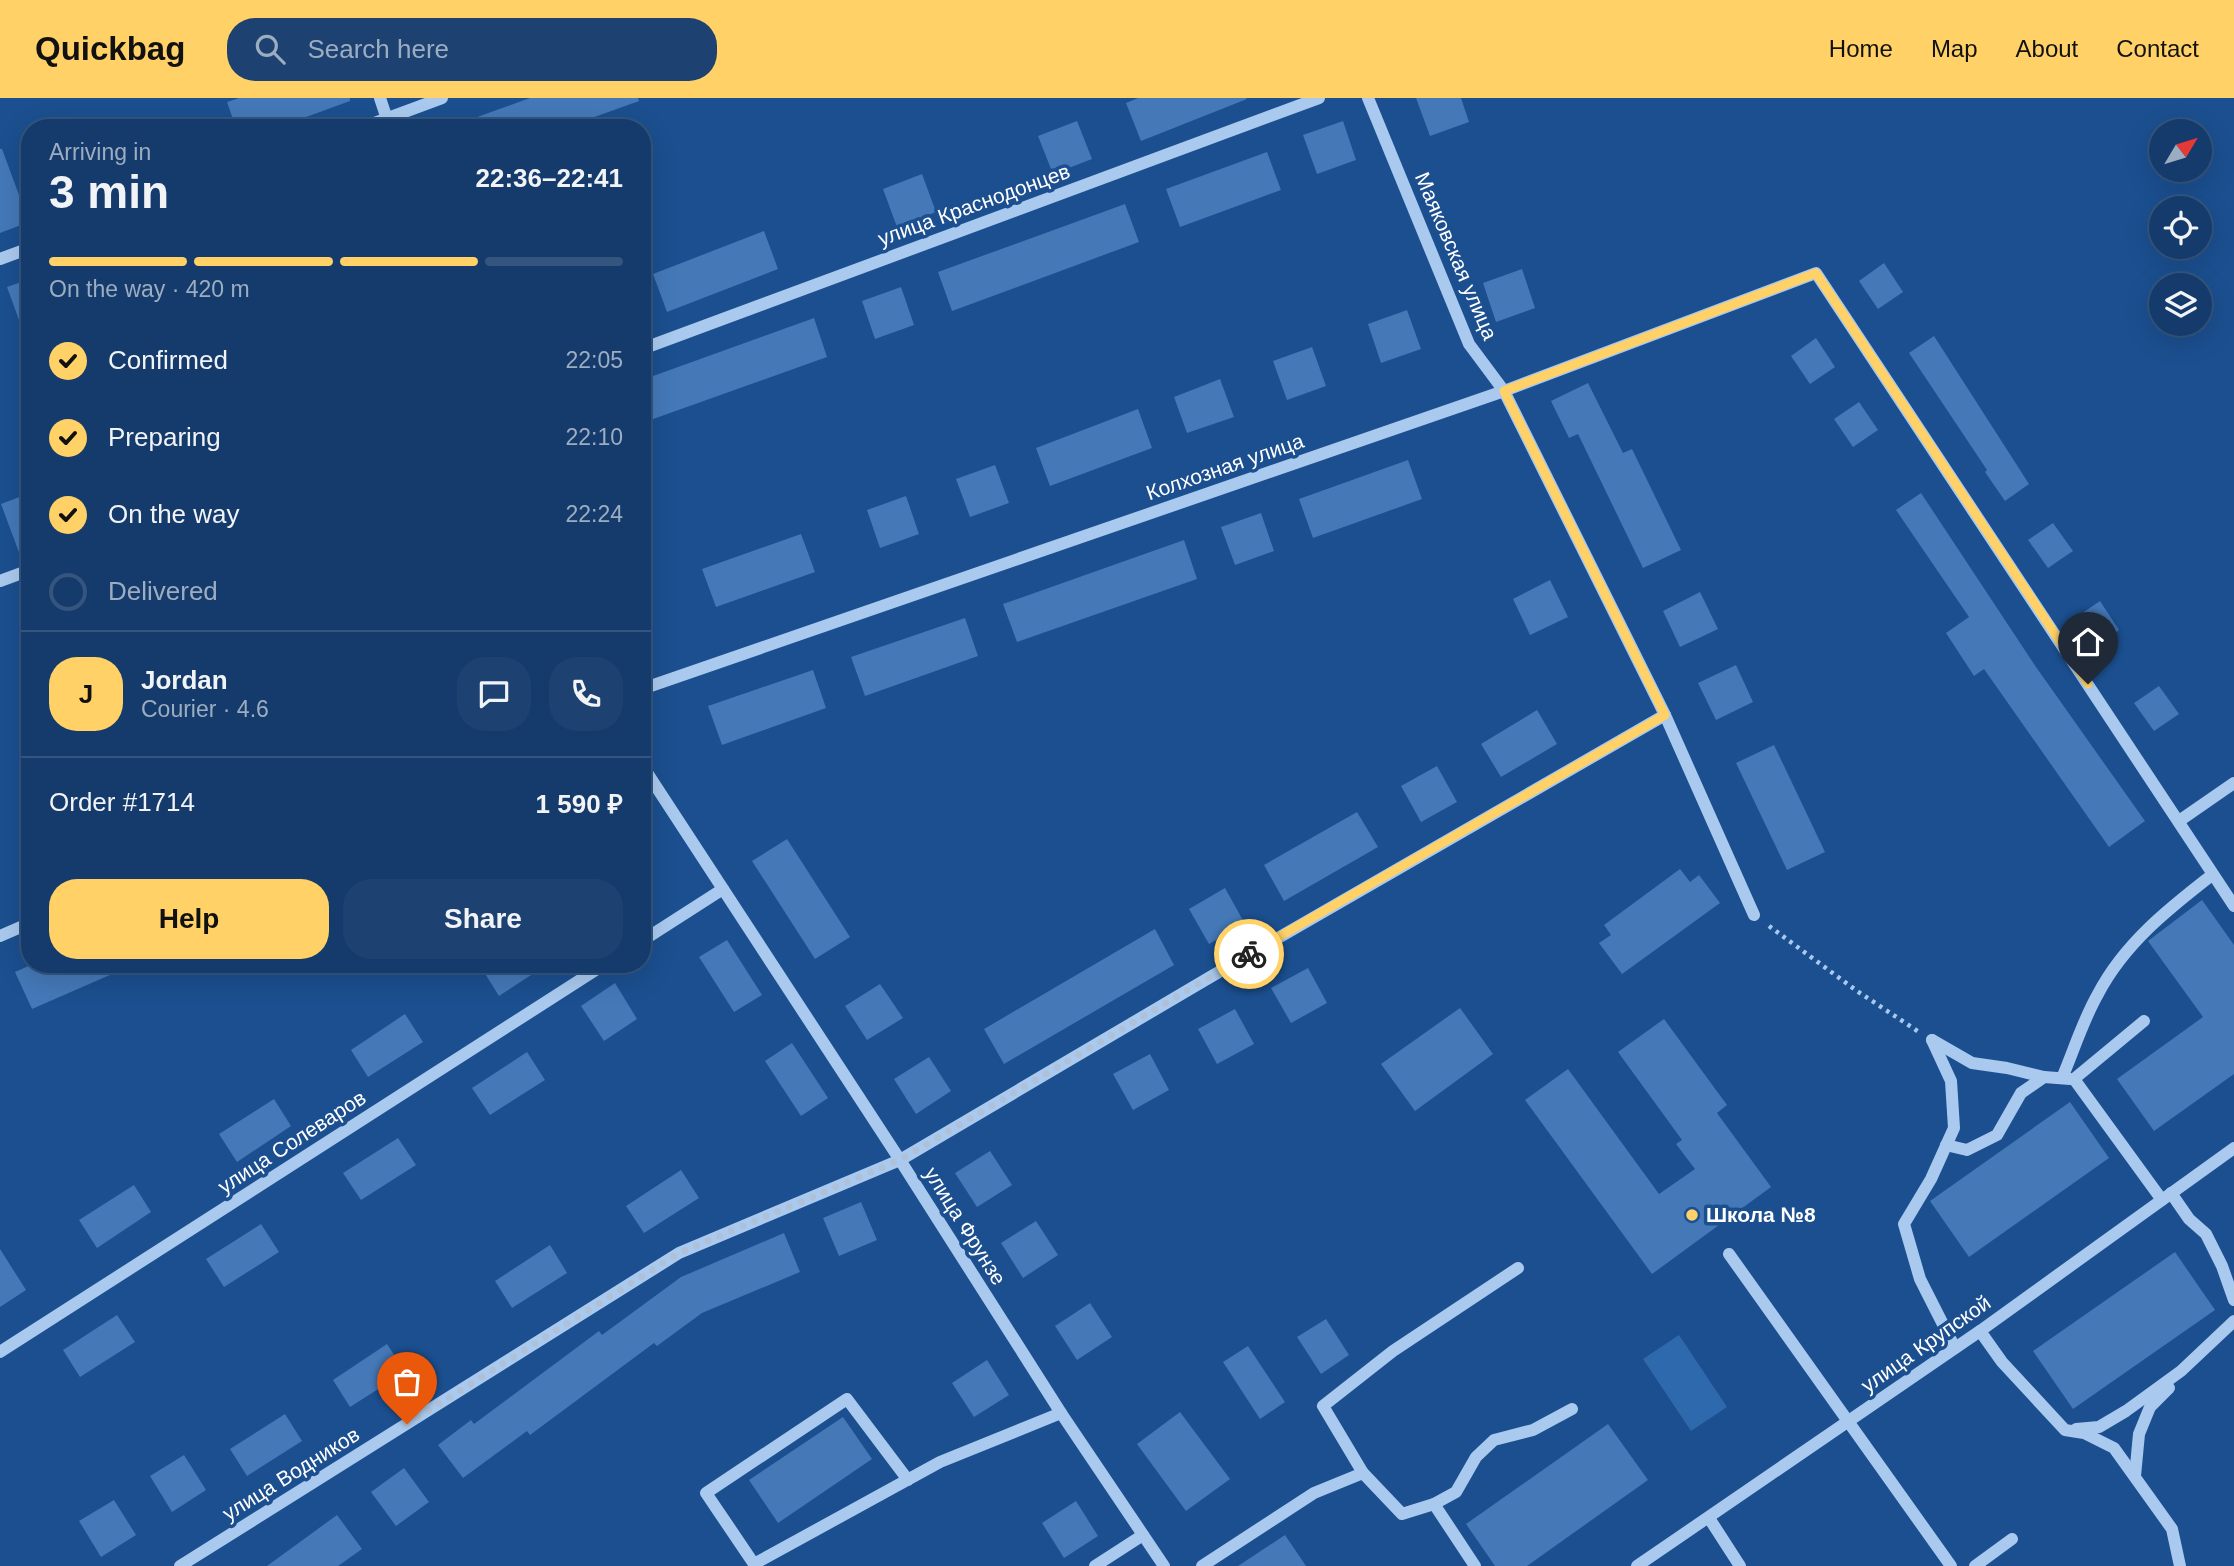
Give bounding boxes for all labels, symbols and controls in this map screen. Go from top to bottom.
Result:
search box [227,18,717,81]
text: Quickbag [35,30,185,67]
icon: search [251,30,289,68]
text: Search here [307,34,449,64]
text: Home [1829,35,1893,62]
text: Map [1931,35,1978,62]
text: About [2016,35,2078,62]
text: Contact [2116,35,2199,62]
north arrow [2149,119,2212,182]
map controls [2149,119,2212,336]
text: Arriving in [49,139,151,165]
street label: улица Краснодонцев [875,159,1073,250]
text: 22:36–22:41 [476,163,623,193]
text: 3 min [49,166,169,218]
street label: Маяковская улица [1411,169,1502,343]
button: locate [2149,196,2212,259]
button: layers [2149,273,2212,336]
text: On the way · 420 m [49,276,250,302]
icon: check [49,342,87,380]
text: Confirmed [108,345,228,375]
text: 22:05 [565,347,623,373]
icon: check [49,419,87,457]
text: Preparing [108,422,221,452]
text: 22:10 [565,424,623,450]
street label: Колхозная улица [1143,429,1307,504]
icon: check [49,496,87,534]
text: On the way [108,499,240,529]
text: 22:24 [565,501,623,527]
text: Delivered [108,576,218,606]
pin [2058,612,2118,684]
icon: home [2069,623,2107,661]
button: chat [457,657,531,731]
button: phone [549,657,623,731]
text: Jordan [141,665,228,695]
text: J [79,679,93,709]
text: Courier · 4.6 [141,696,269,722]
text: Order #1714 [49,787,195,817]
text: 1 590 ₽ [536,789,623,819]
button: Help [49,879,329,959]
button: Share [343,879,623,959]
courier [1214,919,1284,989]
icon: bike [1230,935,1268,973]
street label: улица Солеваров [214,1085,370,1198]
street label: улица Фрунзе [920,1163,1011,1289]
place label: Школа №8 [1706,1203,1816,1226]
marker: Школа №8 [1684,1207,1700,1223]
street label: улица Крупской [1857,1290,1995,1397]
pin [377,1352,437,1424]
icon: bag [388,1363,426,1401]
street label: улица Водников [218,1422,363,1525]

